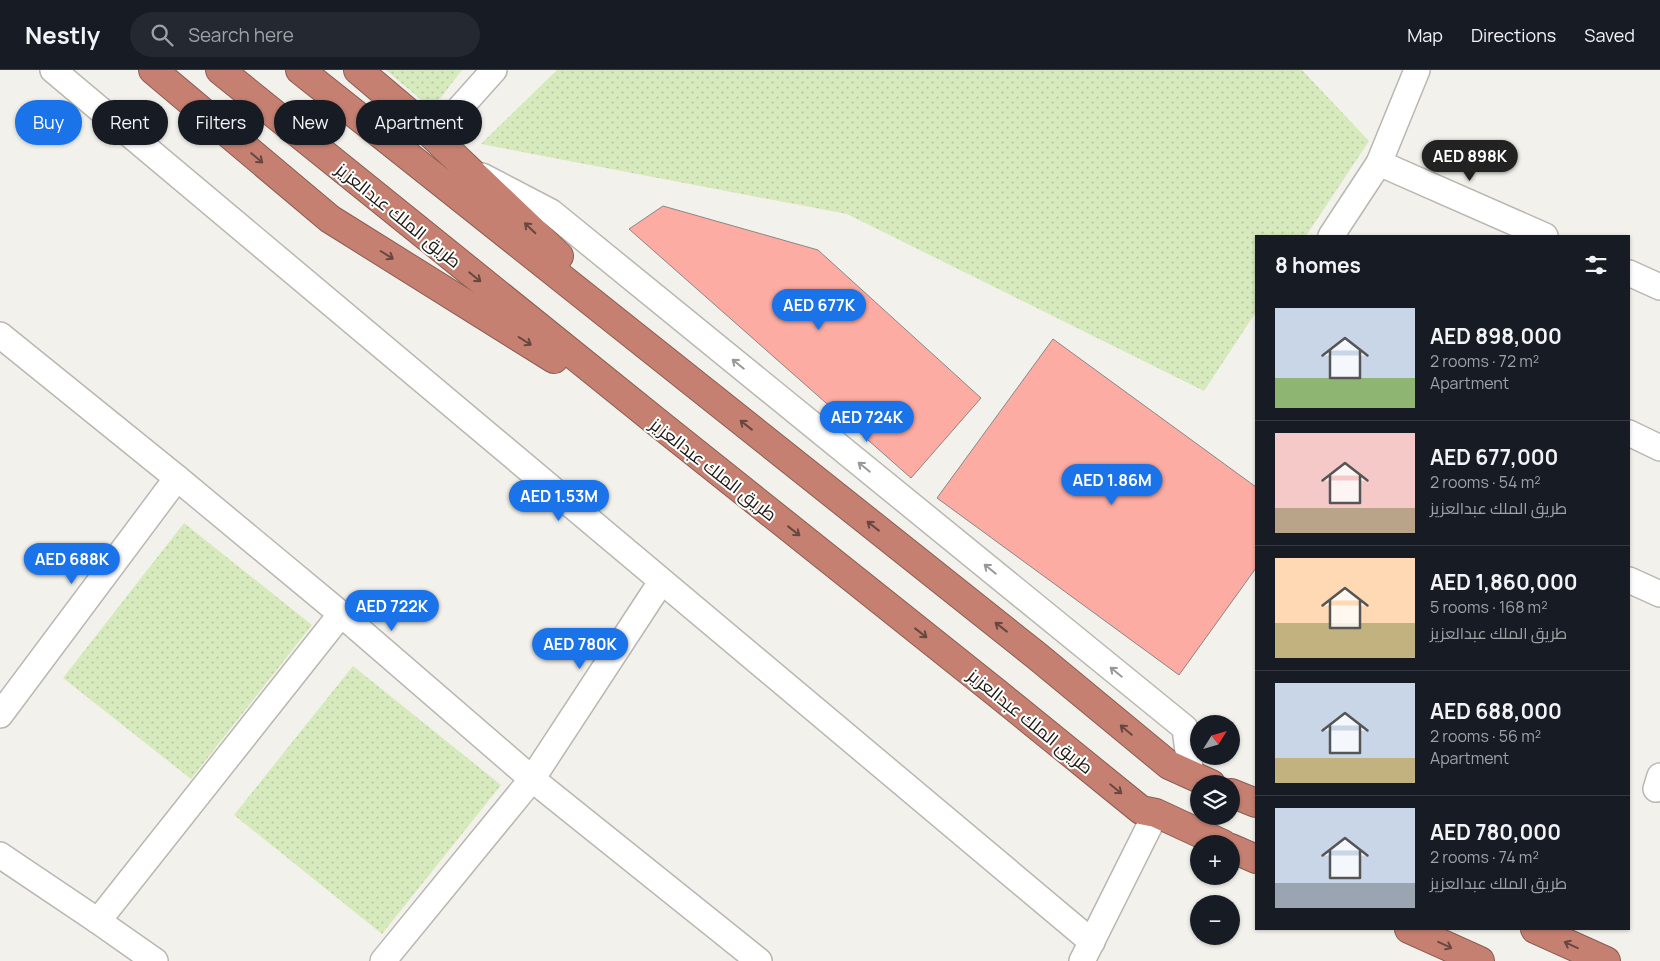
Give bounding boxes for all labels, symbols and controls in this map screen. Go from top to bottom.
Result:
search box [130,12,480,57]
text: Nestly [25,18,100,51]
icon: search [148,21,176,49]
text: Search here [188,22,294,48]
text: Map [1407,23,1443,47]
text: Directions [1471,23,1556,47]
text: Saved [1584,23,1635,47]
chip: Buy [15,100,82,145]
chip: Rent [92,100,168,145]
chip: Filters [178,100,264,145]
chip: New [274,100,346,145]
chip: Apartment [356,100,482,145]
pin: AED 898K [1418,140,1522,182]
text: AED 898K [1433,145,1507,167]
one-way arrow [250,152,263,163]
street label: طريق الملك عبدالعزيز [330,156,467,274]
one-way arrow [524,222,536,234]
one-way arrow [379,250,393,260]
text: 8 homes [1275,251,1361,279]
icon: filters [1582,251,1610,279]
one-way arrow [469,271,482,282]
pin: AED 677K [767,288,871,331]
text: AED 677K [783,294,855,316]
text: AED 898,000 [1430,322,1562,350]
icon: home [1315,328,1375,388]
one-way arrow [517,336,531,346]
text: 2 rooms · 72 m² [1430,350,1539,372]
one-way arrow [732,359,745,370]
text: Apartment [1430,372,1509,394]
pin: AED 724K [815,400,919,443]
text: AED 724K [831,406,903,428]
street label: طريق الملك عبدالعزيز [644,411,782,527]
one-way arrow [740,420,753,431]
text: AED 677,000 [1430,443,1558,471]
icon: home [1315,453,1375,513]
one-way arrow [858,461,871,472]
pin: AED 1.86M [1055,464,1169,506]
text: AED 1.86M [1072,469,1152,491]
text: 2 rooms · 54 m² [1430,471,1541,493]
pin: AED 1.53M [502,480,616,522]
text: AED 1.53M [520,485,598,507]
text: طريق الملك عبدالعزيز [1430,497,1567,519]
one-way arrow [867,521,880,532]
one-way arrow [787,526,800,537]
pin: AED 688K [20,542,124,585]
text: AED 688K [35,548,109,570]
one-way arrow [984,564,997,575]
text: AED 1,860,000 [1430,568,1578,596]
icon: home [1315,578,1375,638]
pin: AED 722K [340,590,444,632]
text: AED 722K [356,595,428,617]
text: 5 rooms · 168 m² [1430,596,1548,618]
one-way arrow [994,622,1007,633]
text: طريق الملك عبدالعزيز [1430,622,1567,644]
one-way arrow [914,627,927,638]
pin: AED 780K [528,628,632,670]
text: AED 780K [543,633,617,655]
street label: طريق الملك عبدالعزيز [962,662,1099,780]
one-way arrow [1110,666,1123,677]
text: AED 688,000 [1430,697,1562,725]
icon: home [1315,703,1375,763]
north arrow [1190,715,1240,765]
map controls [1190,715,1240,945]
one-way arrow [1120,725,1133,736]
text: 2 rooms · 56 m² [1430,725,1541,747]
text: Apartment [1430,747,1509,769]
button: layers [1190,775,1240,825]
one-way arrow [1109,784,1122,795]
text: AED 780,000 [1430,818,1561,846]
icon: home [1315,828,1375,888]
button: + [1190,835,1240,885]
text: 2 rooms · 74 m² [1430,846,1539,868]
text: طريق الملك عبدالعزيز [1430,872,1567,894]
button: − [1190,895,1240,945]
one-way arrow [1564,940,1579,949]
one-way arrow [1437,941,1452,950]

